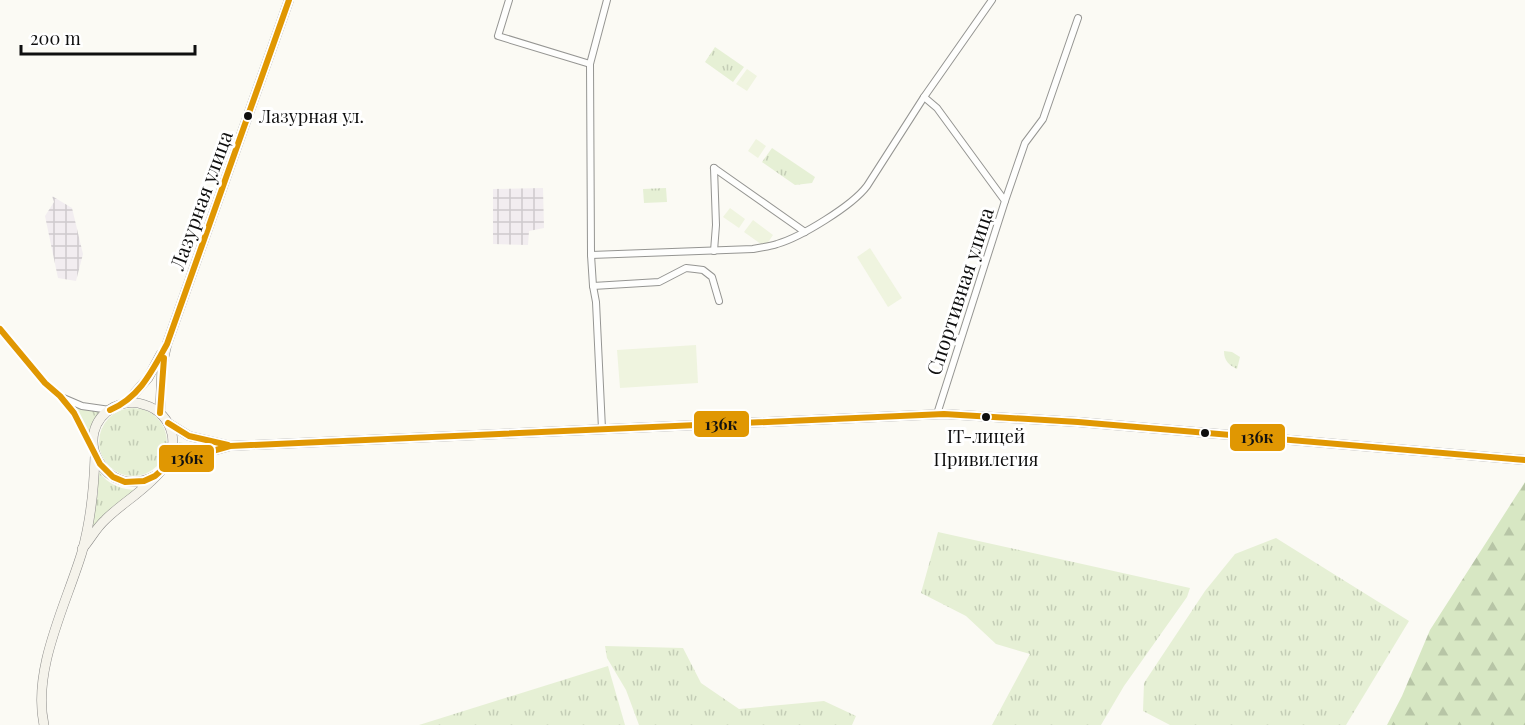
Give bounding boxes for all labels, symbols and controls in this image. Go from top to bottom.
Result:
scale bar [21,18,195,56]
text: 200 m [30,26,81,50]
place label: Лазурная ул. [258,104,364,128]
marker: Лазурная ул. [242,110,254,122]
street label: Лазурная улица [162,126,238,274]
street label: Спортивная улица [919,204,999,378]
line badge: 136к [693,410,750,438]
marker: IT-лицей Привилегия [980,411,992,423]
text: 136к [705,413,737,434]
line badge: 136к [1229,423,1286,452]
place label: IT-лицей Привилегия [934,424,1039,471]
text: 136к [1241,426,1273,447]
unlabelled marker [1199,427,1211,439]
line badge: 136к [158,444,215,473]
text: 136к [171,447,203,468]

